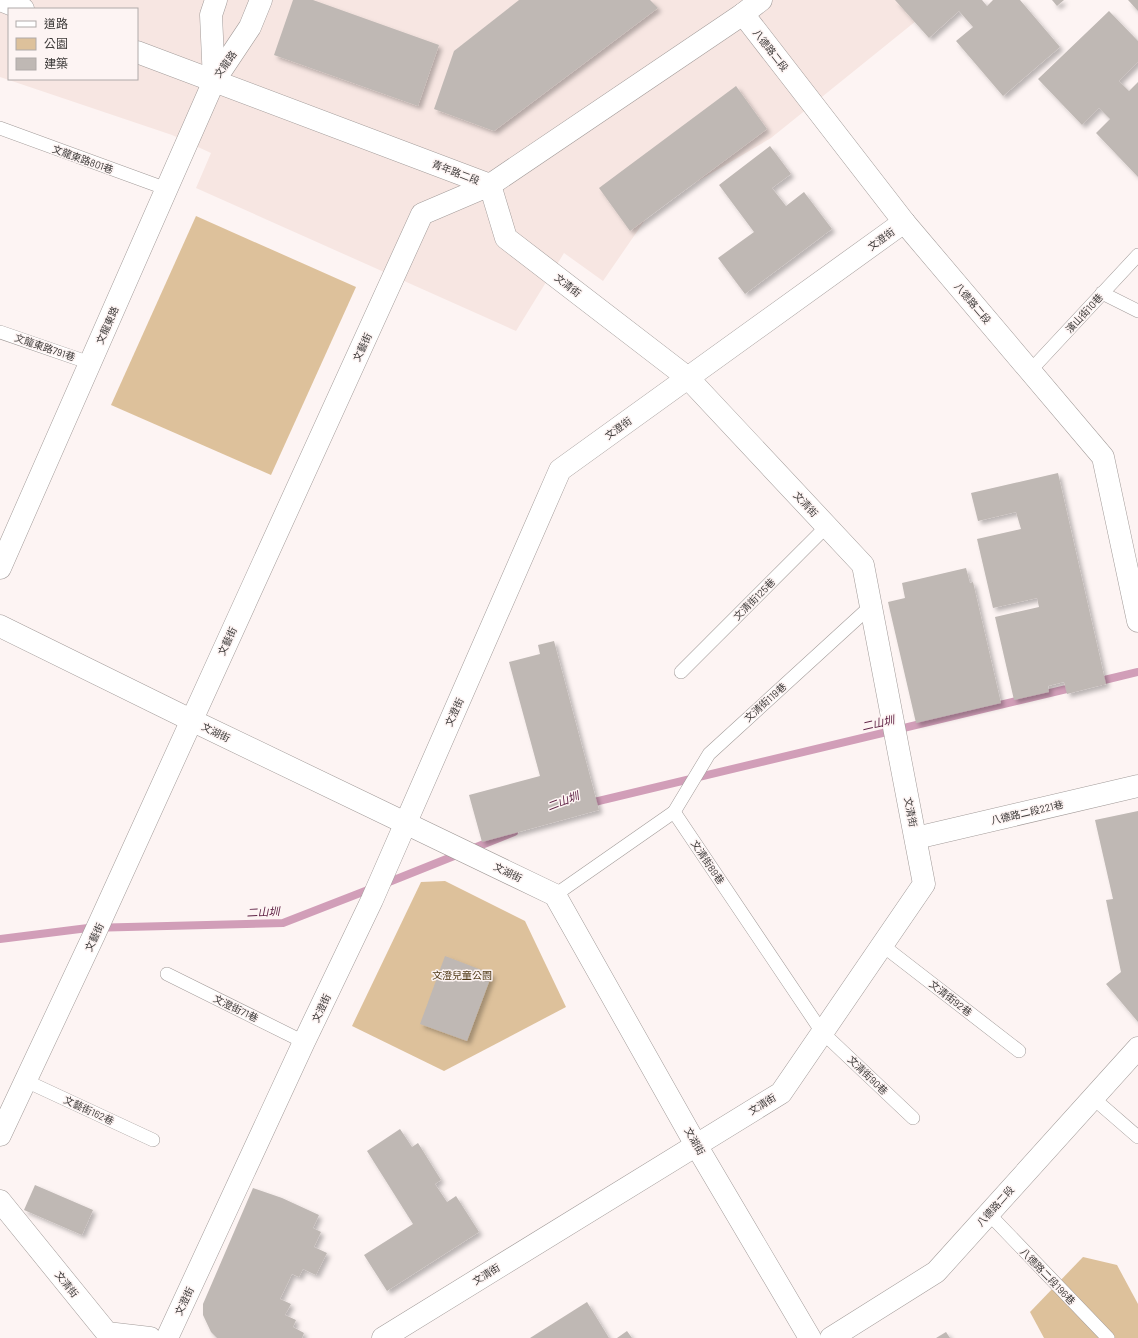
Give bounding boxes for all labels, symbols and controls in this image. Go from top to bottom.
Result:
legend [8,8,138,80]
text: 道路 [44,16,68,30]
street label: 八德路二段 [751,27,791,73]
text: 公園 [44,36,68,50]
street label: 文龍路 [211,48,239,80]
text: 建築 [44,56,68,70]
street label: 文龍東路801巷 [51,142,115,176]
street label: 青年路二段 [431,157,481,187]
street label: 文澄街 [865,225,897,253]
street label: 文清街 [552,271,584,299]
street label: 八德路二段 [952,280,994,326]
street label: 濱山街10巷 [1063,291,1105,335]
street label: 文龍東路 [93,304,121,346]
street label: 文龍東路791巷 [13,331,77,363]
street label: 文藝街 [350,331,374,363]
street label: 文澄街 [602,414,634,442]
street label: 文清街 [791,489,821,519]
street label: 文清街125巷 [731,576,777,622]
street label: 文藝街 [215,625,239,657]
street label: 文清街119巷 [742,680,788,724]
street label: 文澄街 [442,696,466,728]
water label: 二山圳 [860,712,897,733]
street label: 文湖街 [200,720,232,744]
water label: 二山圳 [545,788,582,813]
street label: 文清街 [902,796,920,828]
street label: 八德路二段221巷 [990,798,1064,826]
street label: 文清街89巷 [689,838,727,886]
street label: 文湖街 [492,860,524,884]
water label: 二山圳 [246,904,282,919]
street label: 文藝街 [82,921,106,953]
park label: 文澄兒童公園 [432,969,492,981]
street label: 文清街92巷 [927,978,975,1018]
street label: 文澄街71巷 [212,992,260,1024]
street label: 文澄街 [309,992,333,1024]
street label: 文清街90巷 [846,1053,890,1097]
street label: 文清街 [746,1091,778,1117]
street label: 文藝街162巷 [62,1093,116,1127]
street label: 文湖街 [682,1125,708,1157]
street label: 八德路二段 [974,1183,1016,1229]
street label: 八德路二段196巷 [1018,1245,1078,1307]
street label: 文清街 [470,1261,502,1287]
street label: 文清街 [53,1269,81,1299]
street label: 文澄街 [172,1285,196,1317]

